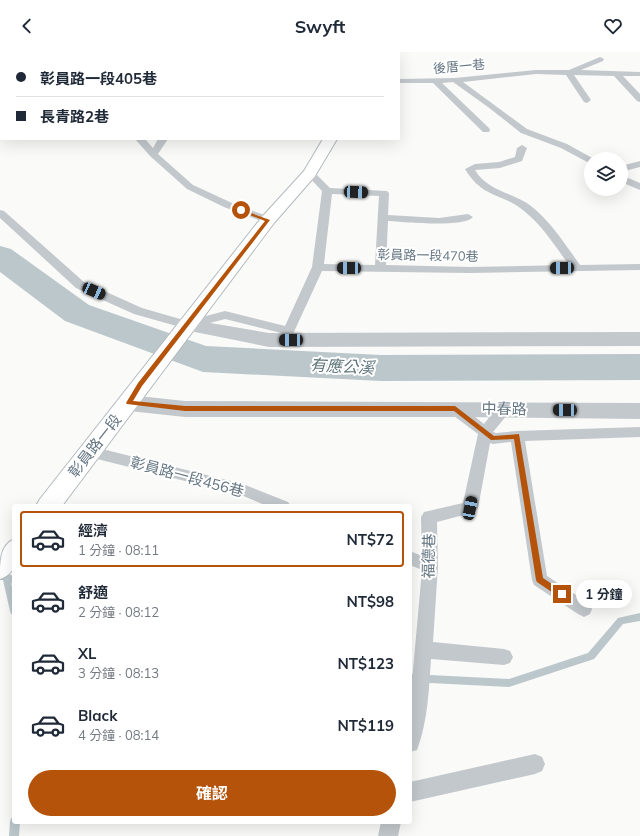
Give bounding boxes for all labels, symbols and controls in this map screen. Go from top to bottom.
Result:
icon: back [16,15,38,37]
text: Swyft [295,15,345,38]
icon: heart [602,15,624,37]
street label: 後厝一巷 [432,56,486,76]
text: 彰員路一段405巷 [40,69,157,88]
text: 長青路2巷 [40,107,109,126]
map controls [584,152,628,196]
button: layers [584,152,628,196]
car [344,186,368,198]
route start [232,201,250,219]
street label: 彰員路一段470巷 [377,246,479,264]
car [337,262,361,274]
car [550,262,574,274]
car [81,281,107,301]
car [279,334,303,346]
water label: 有應公溪 [310,354,376,378]
street label: 中春路 [481,399,527,418]
car [553,404,577,416]
street label: 彰員路一段 [64,410,125,481]
street label: 彰員路一段456巷 [128,452,246,501]
car [462,495,478,521]
icon: car [30,521,66,557]
text: 經濟 [78,521,108,540]
text: NT$72 [346,530,394,549]
street label: 福德巷 [419,533,438,579]
text: 1 分鐘 · 08:11 [78,542,159,558]
callout: 1 分鐘 [576,580,632,608]
icon: car [30,583,66,619]
text: 舒適 [78,583,108,602]
route end [553,585,571,603]
text: 1 分鐘 [585,586,623,602]
text: NT$98 [346,592,394,611]
text: 2 分鐘 · 08:12 [78,604,159,620]
text: XL [78,644,96,663]
icon: car [30,645,66,681]
text: NT$123 [337,654,394,673]
text: 3 分鐘 · 08:13 [78,665,159,681]
text: Black [78,706,117,725]
icon: car [30,707,66,743]
text: NT$119 [337,716,394,735]
text: 4 分鐘 · 08:14 [78,727,159,743]
button: 確認 [28,770,396,816]

